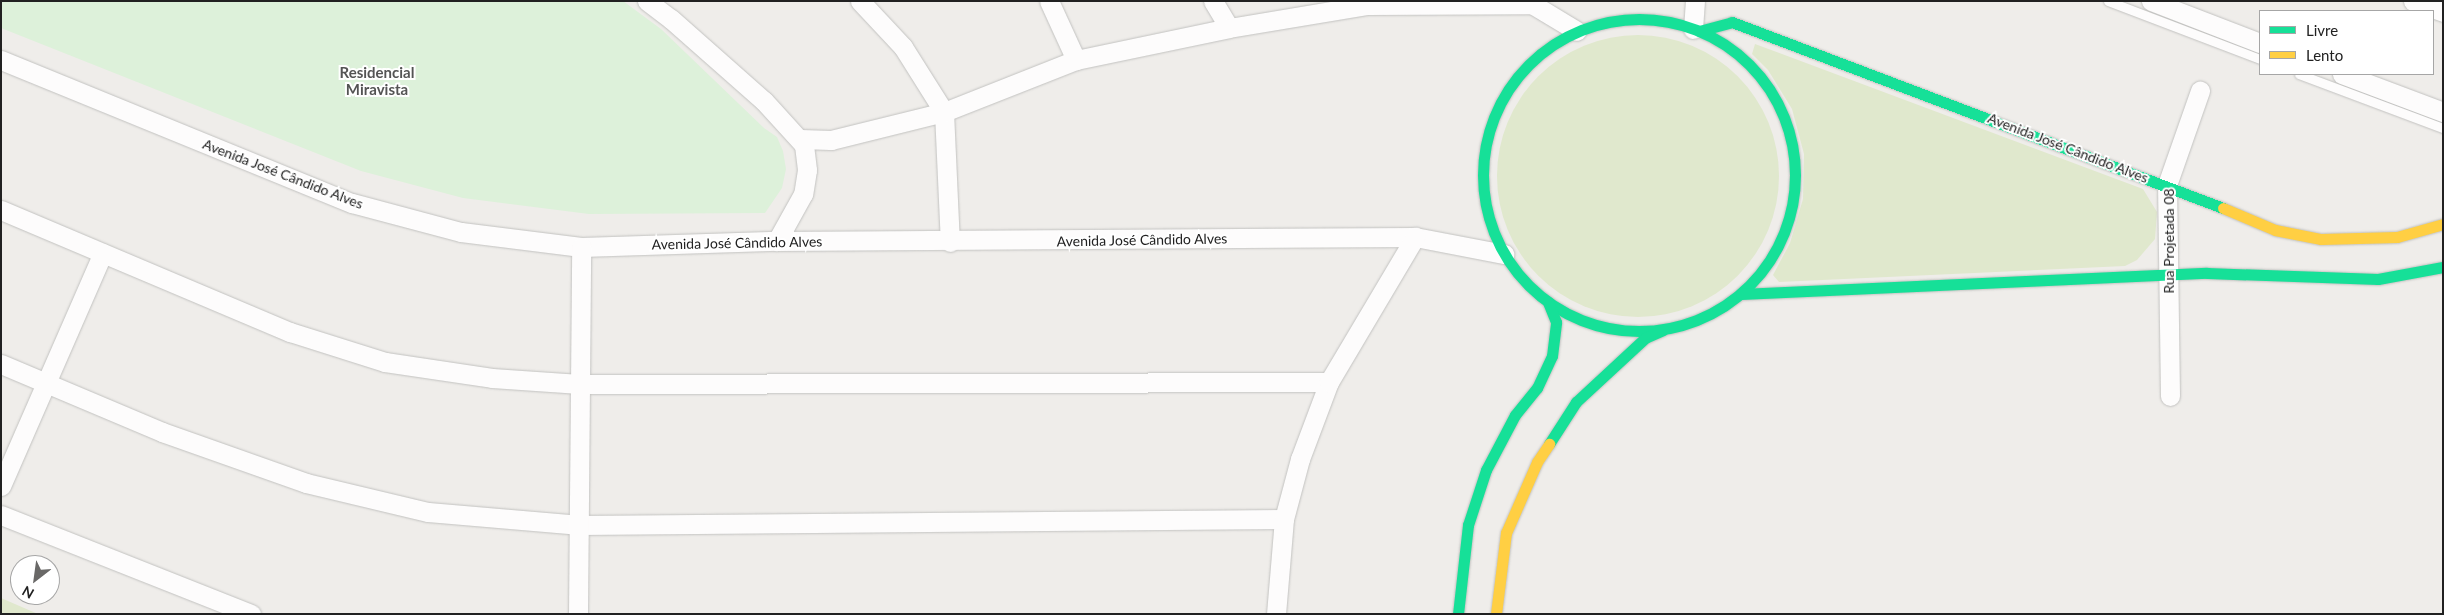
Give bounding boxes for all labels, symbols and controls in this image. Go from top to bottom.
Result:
legend [2259,10,2434,75]
text: Livre [2306,21,2338,39]
text: Lento [2306,46,2343,64]
district label: Residencial Miravista [340,63,414,98]
street label: Avenida José Cândido Alves [1985,109,2151,187]
street label: Avenida José Cândido Alves [200,135,366,213]
street label: Rua Projetada 08 [2161,188,2177,294]
street label: Avenida José Cândido Alves [1056,230,1228,250]
street label: Avenida José Cândido Alves [651,233,823,253]
north arrow [10,555,60,605]
text: N [19,583,37,603]

